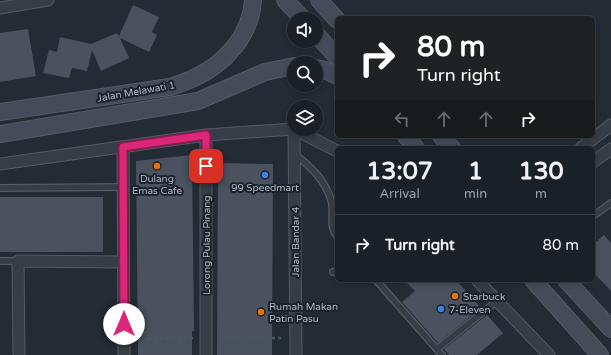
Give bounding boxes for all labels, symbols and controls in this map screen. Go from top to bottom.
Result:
map controls [287,12,323,136]
button: sound [287,12,323,48]
text: 80 m [417,30,485,64]
icon: right [351,32,403,84]
button: search [287,56,323,92]
text: Turn right [417,64,501,86]
street label: Jalan Melawati 1 [96,79,176,105]
button: layers [287,100,323,136]
icon: left [391,108,413,130]
icon: ahead [433,108,455,130]
icon: ahead [475,108,497,130]
icon: right [517,108,539,130]
pin [189,149,223,183]
icon: arrive [195,155,217,177]
text: 13:07 [366,157,433,186]
text: 1 [468,157,483,186]
text: 130 [518,157,564,186]
marker: Dulang Emas Cafe [152,161,162,171]
marker: 99 Speedmart [260,170,270,180]
place label: Dulang Emas Cafe [132,173,182,197]
place label: 99 Speedmart [231,182,299,194]
text: Arrival [379,186,420,202]
text: min [464,186,487,202]
text: m [535,186,547,202]
street label: Lorong Pulau Pinang [201,195,213,295]
street label: Jalan Bandar 4 [290,207,302,277]
icon: right [351,234,373,256]
text: Turn right [385,236,455,254]
text: 80 m [542,236,579,254]
marker: Starbuck [450,291,460,301]
place label: Starbuck [463,291,506,303]
place label: Rumah Makan Patin Pasu [269,301,338,325]
position arrow [103,303,145,345]
marker: 7-Eleven [436,304,446,314]
place label: 7-Eleven [449,304,491,316]
marker: Rumah Makan Patin Pasu [256,307,266,317]

